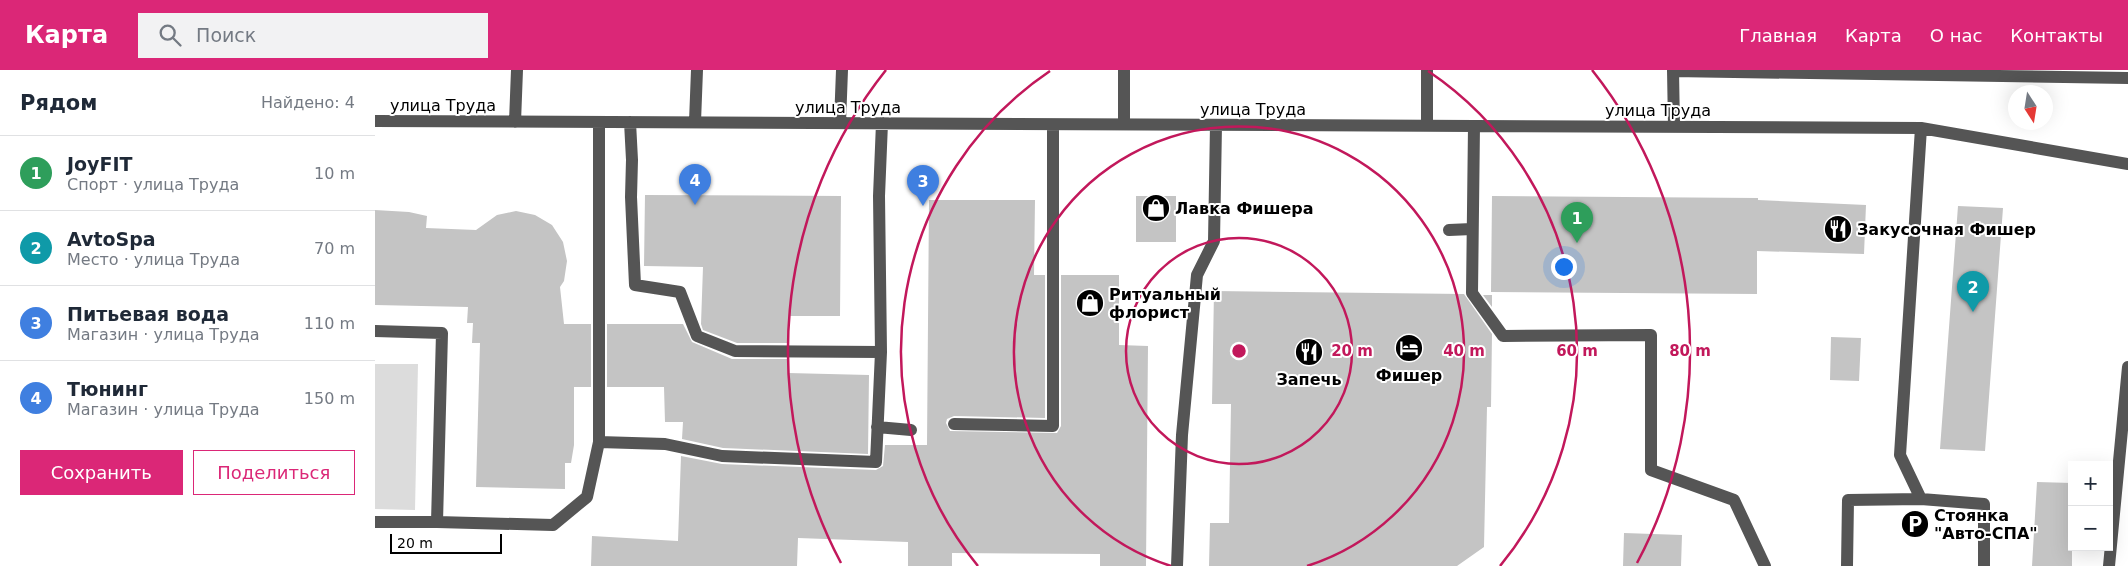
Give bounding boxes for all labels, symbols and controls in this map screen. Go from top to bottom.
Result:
search box [138,13,488,58]
text: Карта [25,21,108,49]
icon: search [156,21,184,49]
text: Поиск [196,24,256,46]
text: Главная [1739,25,1817,46]
text: Карта [1845,25,1902,46]
text: О нас [1930,25,1982,46]
text: Контакты [2010,25,2103,46]
north arrow [2008,85,2053,130]
text: Рядом [20,91,97,115]
text: Найдено: 4 [261,93,355,112]
street label: улица Труда [390,96,496,115]
street label: улица Труда [795,98,901,117]
street label: улица Труда [1200,100,1306,119]
street label: улица Труда [1605,101,1711,120]
text: JoyFIT [67,153,133,175]
text: 1 [30,164,42,183]
text: 10 m [314,164,355,183]
pin: 4 [679,164,711,205]
pin: 3 [907,165,939,206]
text: Спорт · улица Труда [67,175,239,194]
shop icon: Лавка Фишера [1141,193,1171,223]
place label: Лавка Фишера [1175,199,1314,218]
pin: 1 [1561,202,1593,243]
restaurant icon: Закусочная Фишер [1823,214,1853,244]
place label: Закусочная Фишер [1857,220,2036,239]
text: AvtoSpa [67,228,156,250]
text: 2 [30,239,42,258]
text: 70 m [314,239,355,258]
text: Место · улица Труда [67,250,240,269]
your location [1551,254,1577,280]
pin: 2 [1957,271,1989,312]
place label: Ритуальный флорист [1109,285,1221,322]
shop icon: Ритуальный флорист [1075,288,1105,318]
text: Питьевая вода [67,303,229,325]
text: 3 [30,314,42,333]
text: 110 m [304,314,355,333]
text: Магазин · улица Труда [67,325,260,344]
hotel icon: Фишер [1394,333,1424,363]
restaurant icon: Запечь [1294,337,1324,367]
centre of rings [1230,342,1248,360]
text: 20 m [1331,342,1373,360]
text: 40 m [1443,342,1485,360]
text: 60 m [1556,342,1598,360]
text: 80 m [1669,342,1711,360]
place label: Фишер [1376,366,1442,385]
place label: Запечь [1276,370,1342,389]
text: Тюнинг [67,378,148,400]
text: 4 [30,389,42,408]
text: 150 m [304,389,355,408]
text: Магазин · улица Труда [67,400,260,419]
button: Сохранить [20,450,183,495]
button: Поделиться [193,450,355,495]
map controls [2068,461,2113,551]
button: + [2068,461,2113,506]
place label: Стоянка "Авто-СПА" [1934,506,2038,543]
button: − [2068,506,2113,551]
parking icon: Стоянка "Авто-СПА" [1900,509,1930,539]
scale bar [390,531,503,554]
text: 20 m [397,535,433,551]

